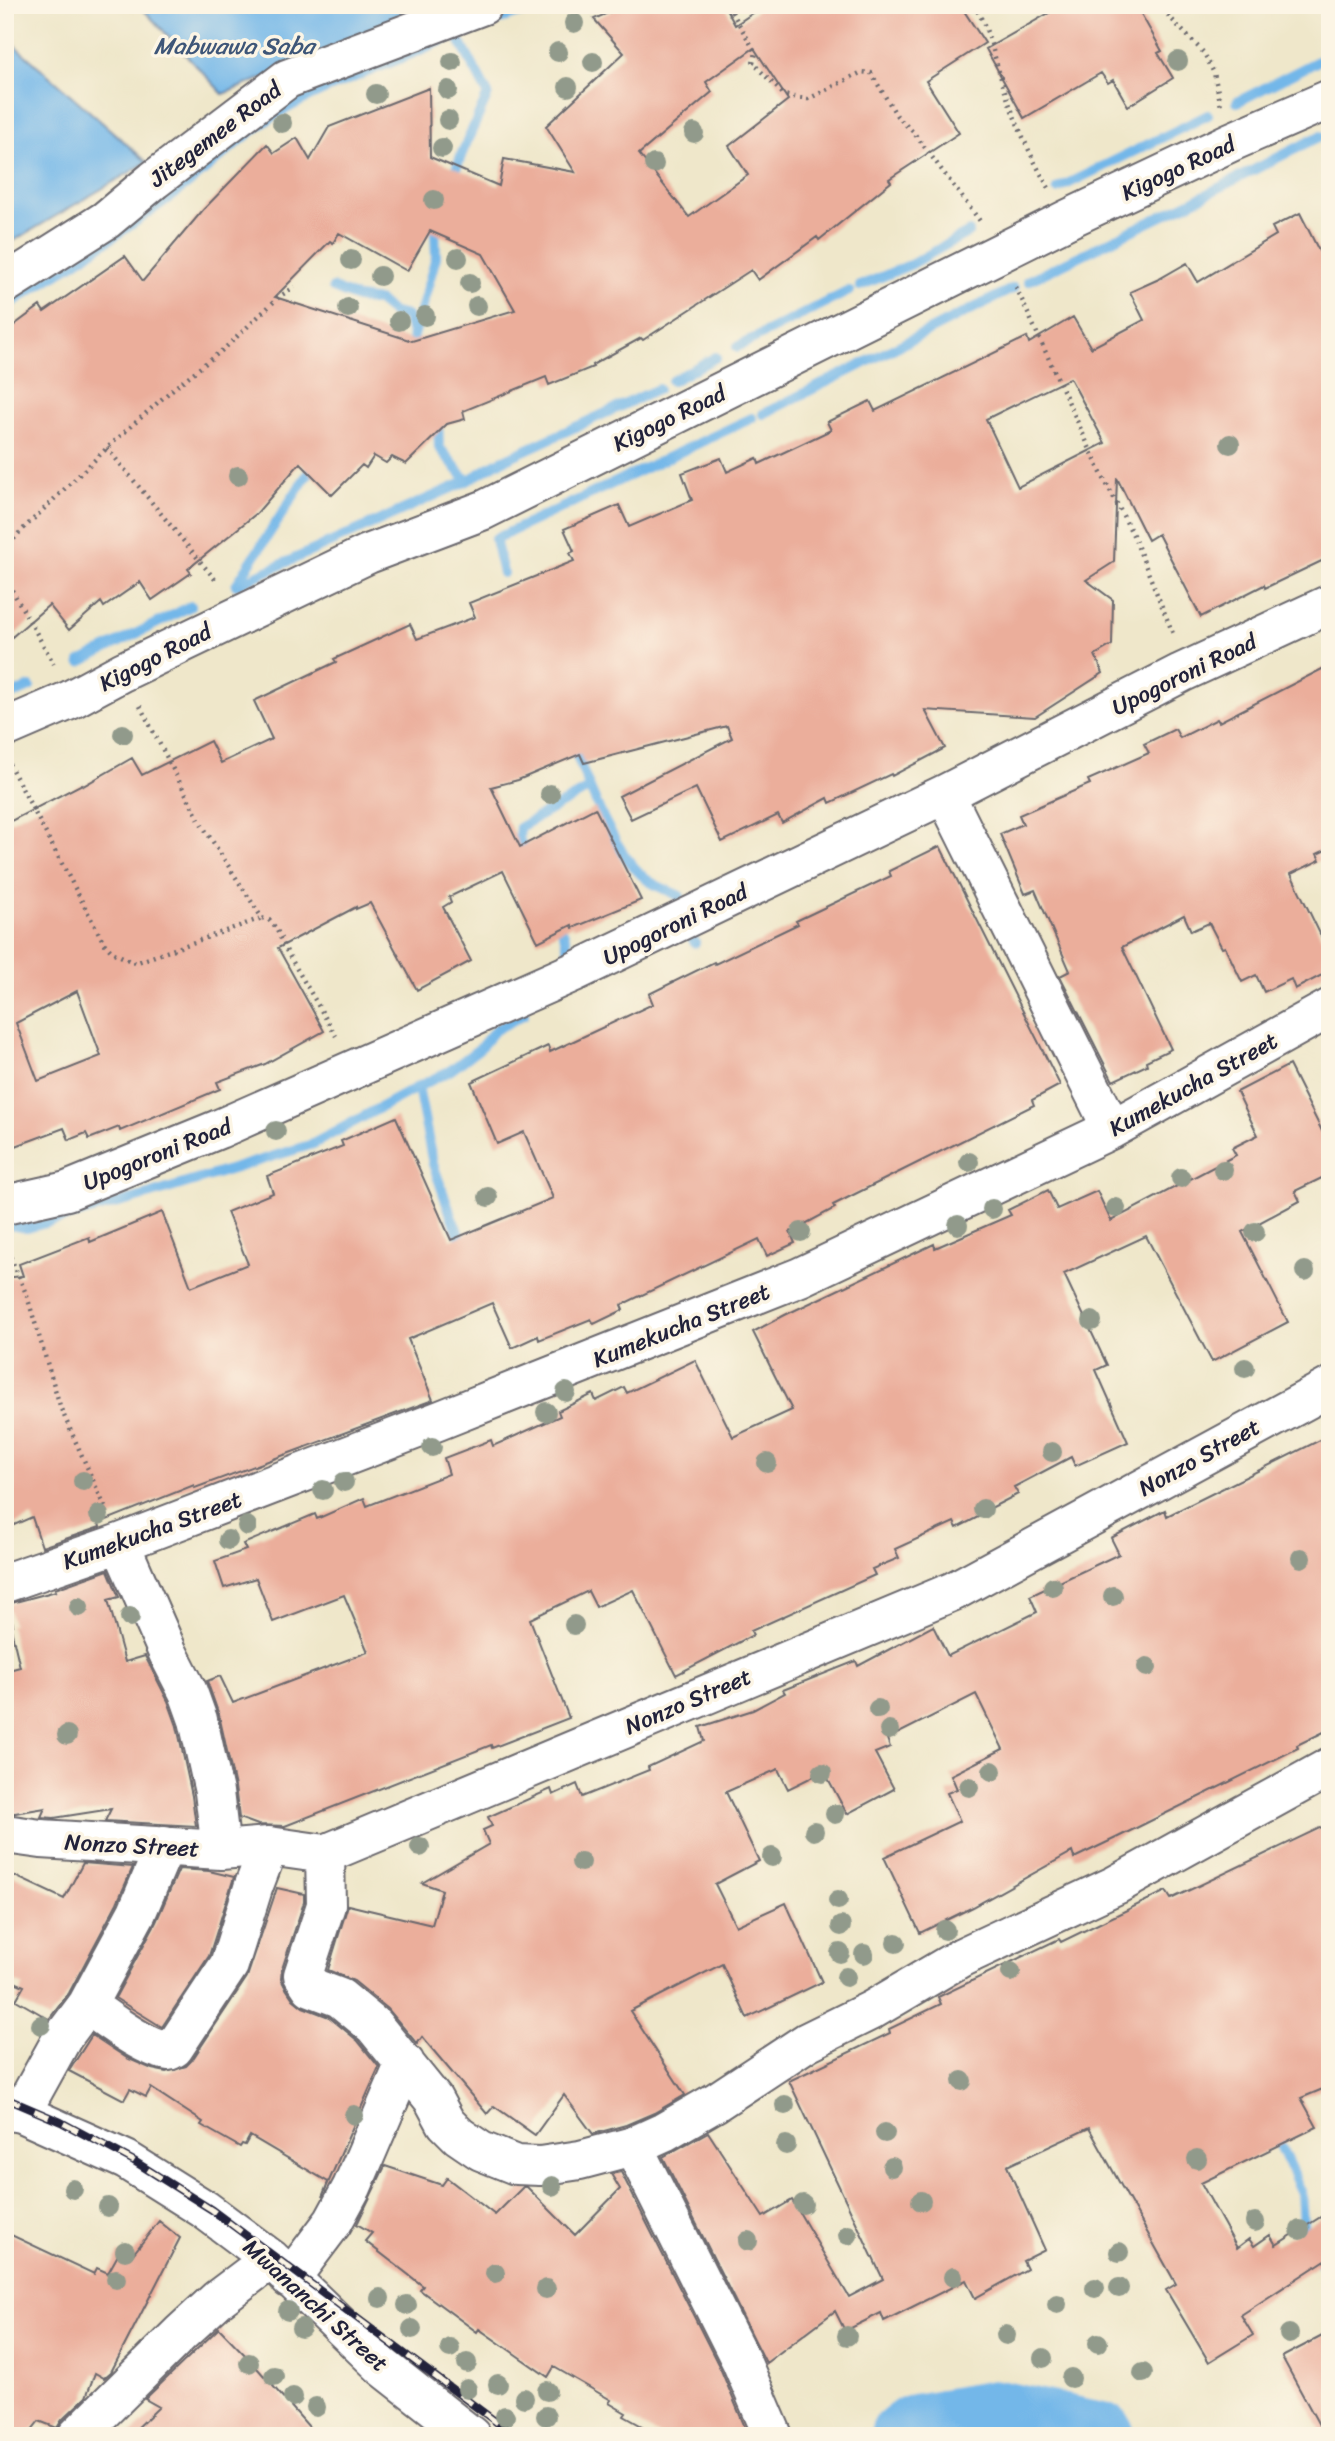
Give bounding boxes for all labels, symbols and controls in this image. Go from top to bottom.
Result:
water label: Mabwawa Saba [154,25,317,67]
street label: Jitegemee Road [139,69,292,199]
street label: Kigogo Road [1114,123,1244,213]
street label: Kigogo Road [605,372,735,464]
street label: Kigogo Road [92,611,221,703]
street label: Upogoroni Road [1105,621,1266,727]
street label: Upogoroni Road [596,871,757,977]
street label: Kumekucha Street [1101,1021,1286,1148]
street label: Upogoroni Road [77,1105,239,1203]
street label: Kumekucha Street [586,1271,776,1380]
street label: Nonzo Street [1130,1407,1268,1508]
street label: Kumekucha Street [57,1479,248,1582]
street label: Nonzo Street [618,1656,758,1747]
street label: Nonzo Street [64,1822,200,1869]
street label: Mwananchi Street [233,2228,398,2383]

